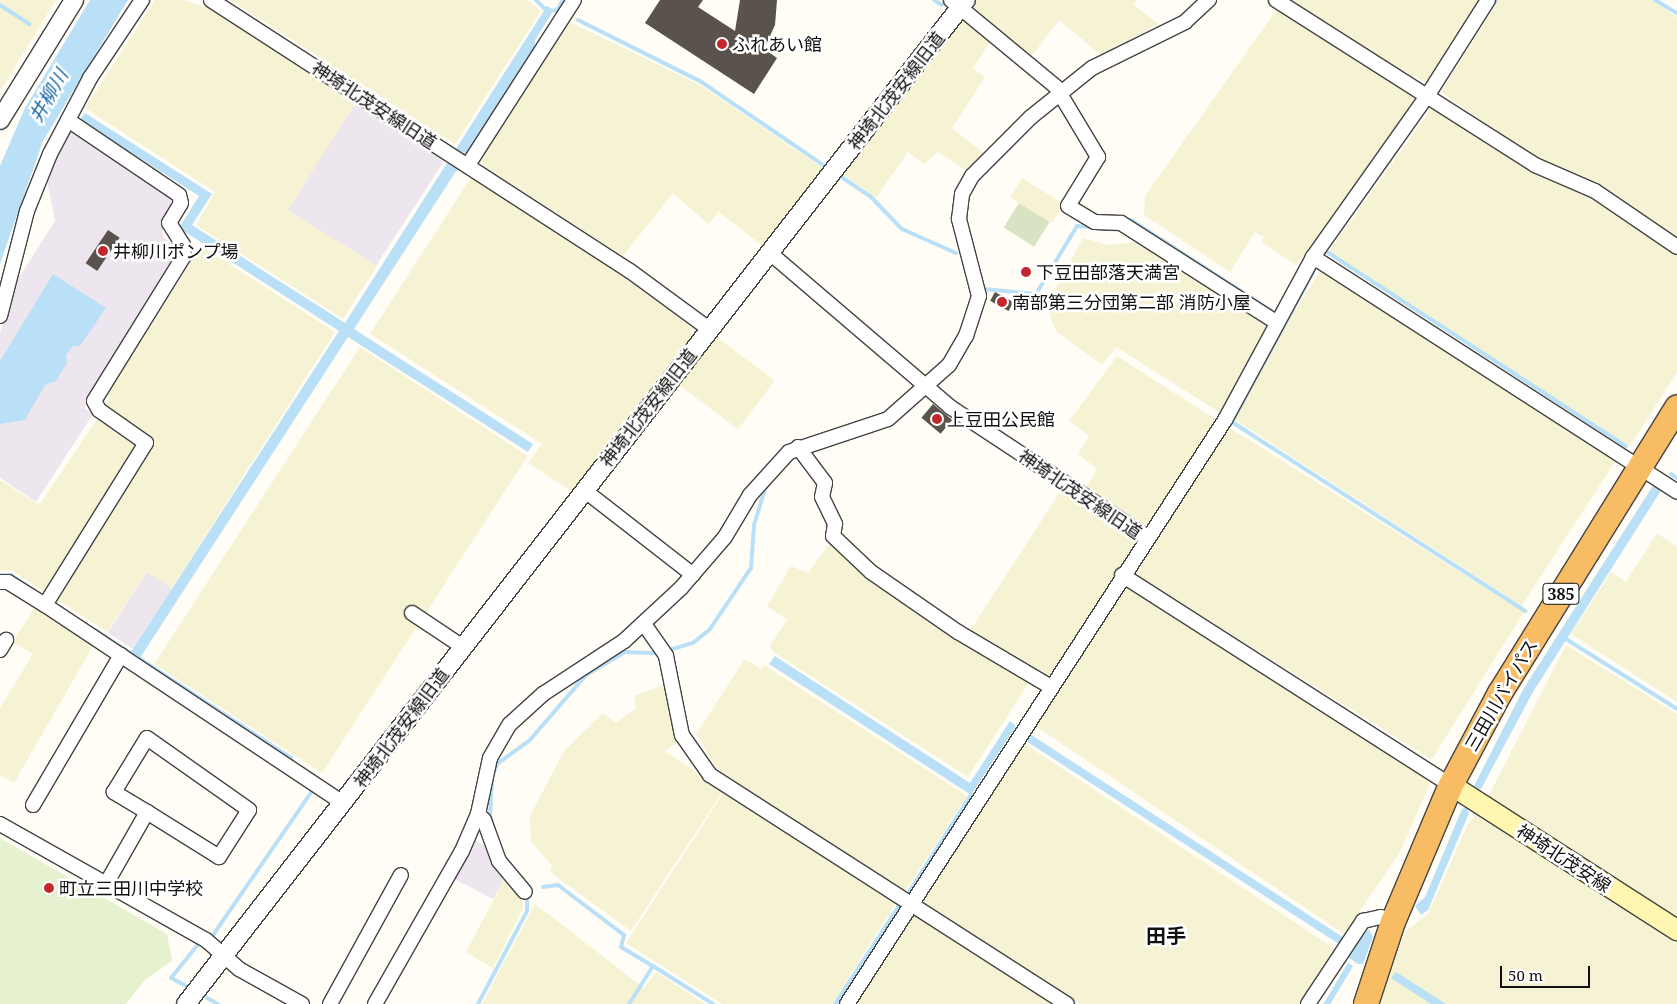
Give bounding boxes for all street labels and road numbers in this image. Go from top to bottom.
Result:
street label: 神埼北茂安線旧道 [843,28,949,154]
street label: 神埼北茂安線旧道 [308,57,440,153]
street label: 神埼北茂安線旧道 [595,345,701,471]
street label: 神埼北茂安線旧道 [1014,445,1146,543]
road number: 385 [1542,580,1580,608]
street label: 三田川バイパス [1460,635,1542,755]
street label: 神埼北茂安線旧道 [349,664,453,792]
street label: 神埼北茂安線 [1513,820,1615,896]

